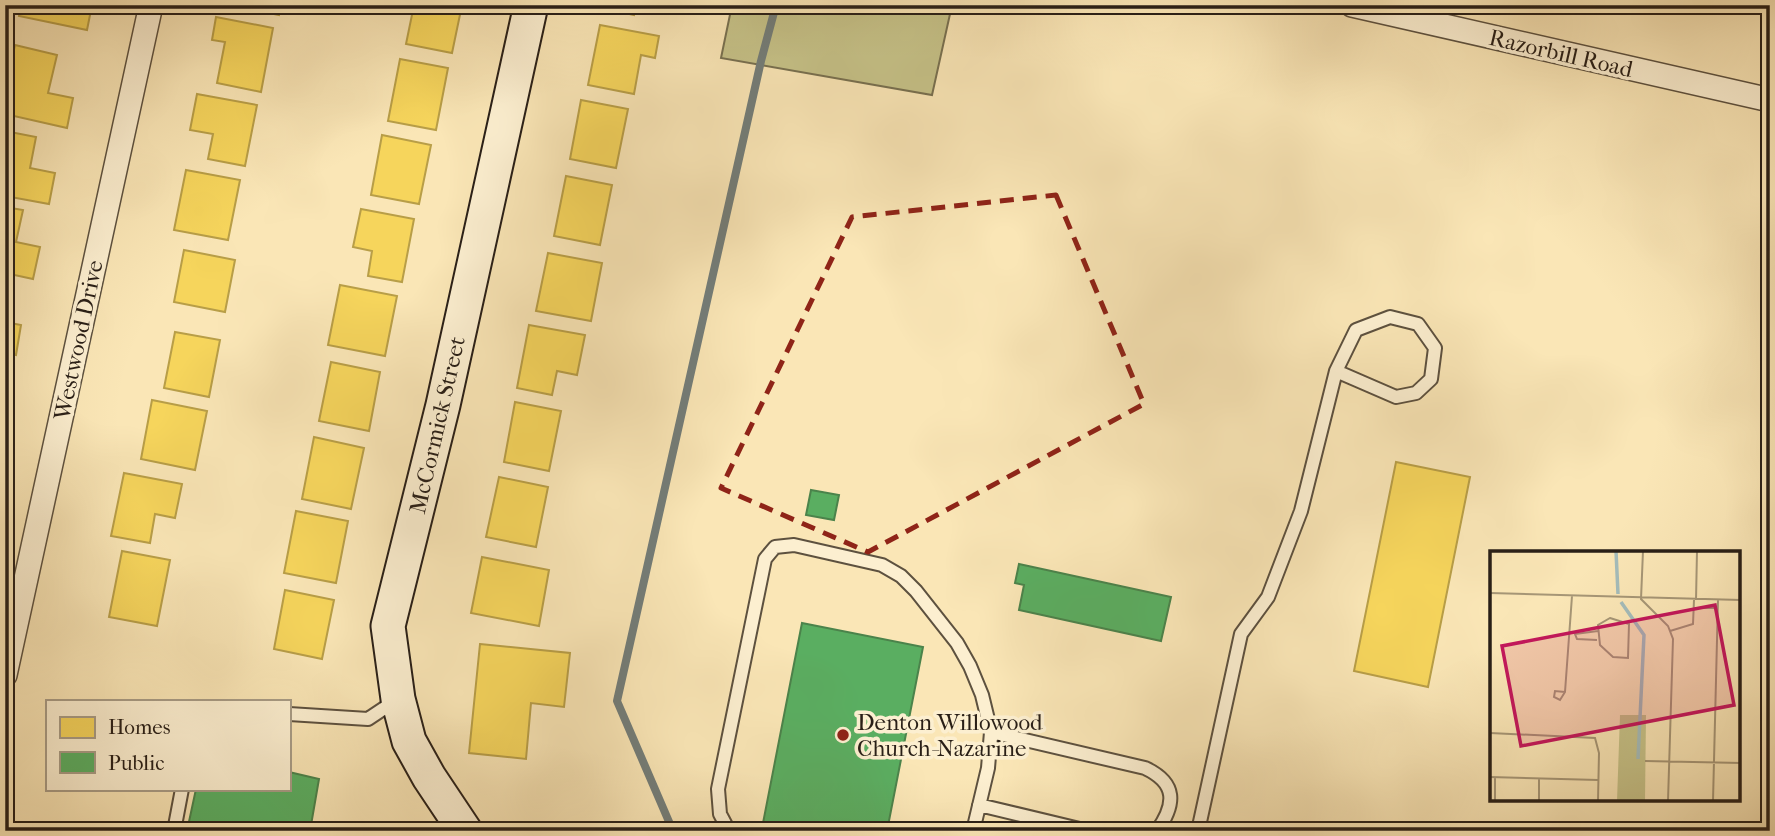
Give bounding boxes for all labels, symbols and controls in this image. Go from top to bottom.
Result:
street label: Razorbill Road [1486,24,1636,83]
street label: Westwood Drive [48,258,109,424]
street label: McCormick Street [404,334,471,516]
inset map [1490,551,1740,801]
legend [46,700,290,790]
place label: Denton Willowood Church-Nazarine [857,709,1043,762]
text: Homes [108,715,171,739]
marker: Denton Willowood Church-Nazarine [835,727,851,743]
text: Public [108,751,164,775]

